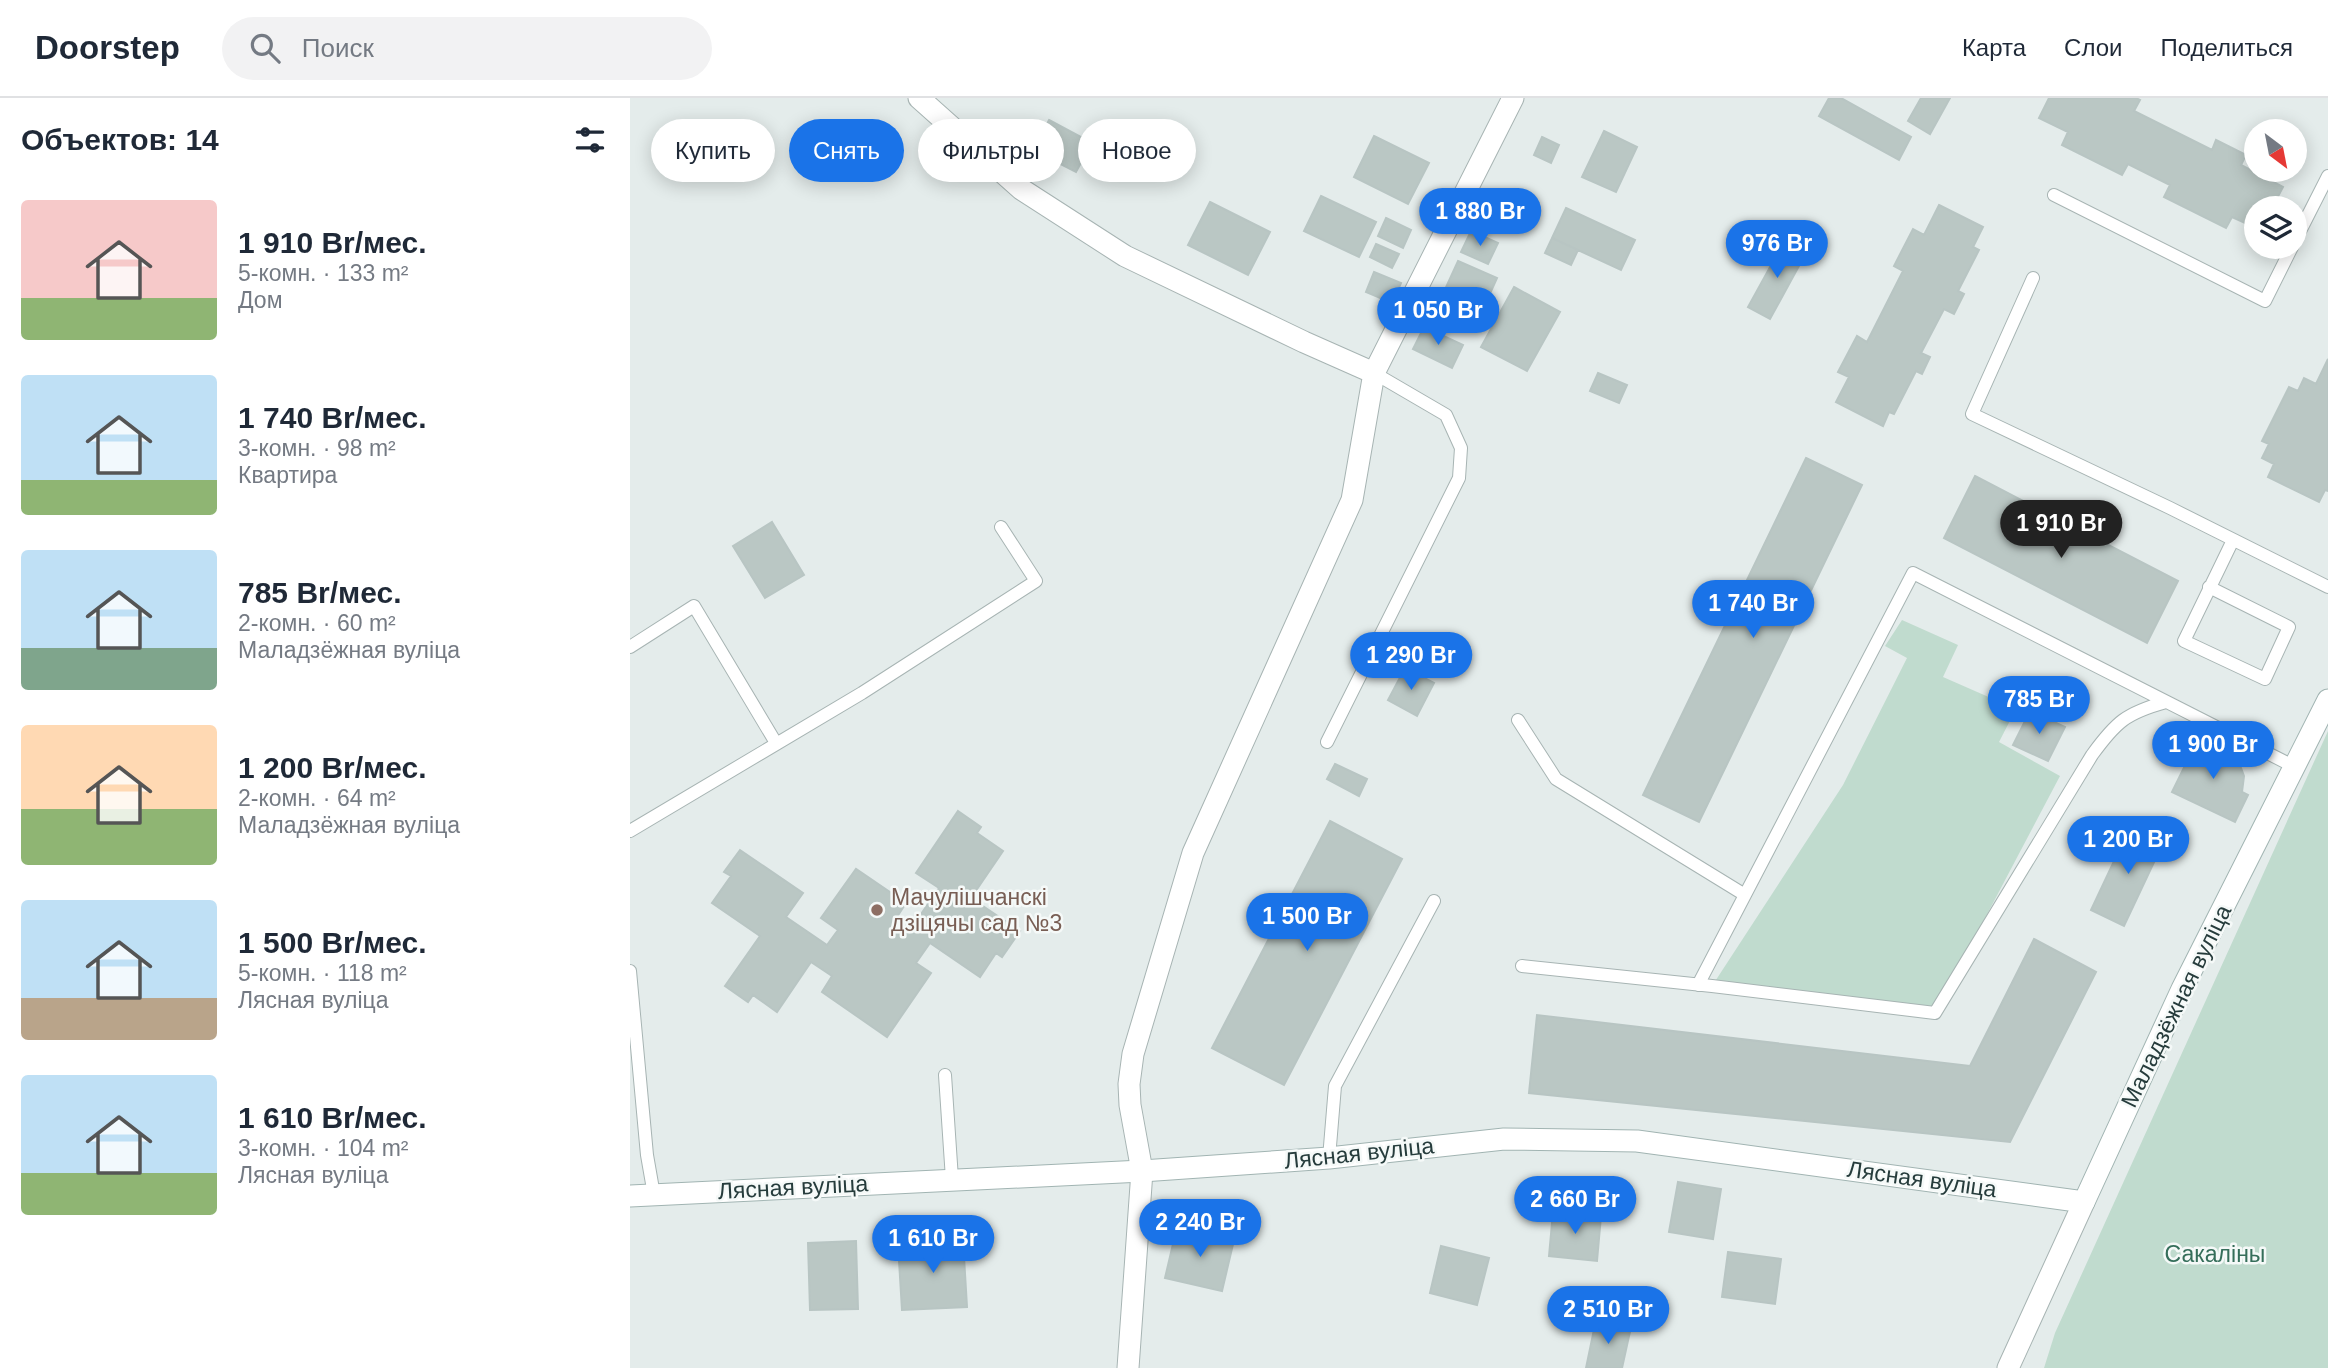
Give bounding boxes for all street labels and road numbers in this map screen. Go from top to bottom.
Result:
street label: Маладзёжная вуліца [2116,900,2236,1112]
street label: Лясная вуліца [1283,1132,1435,1174]
street label: Лясная вуліца [1846,1156,1999,1202]
street label: Лясная вуліца [717,1170,869,1204]

